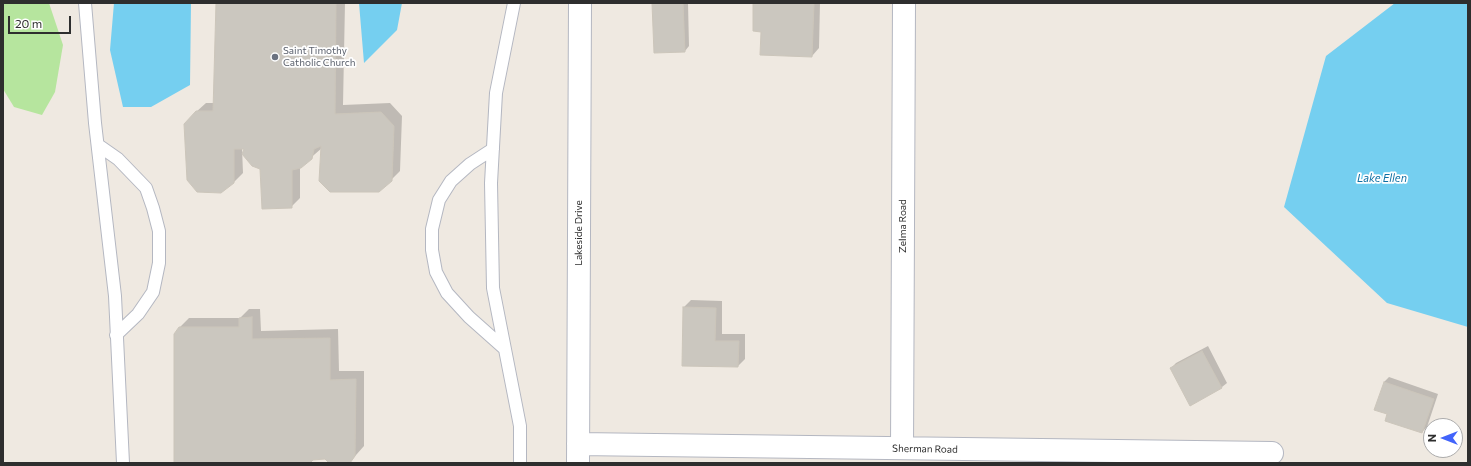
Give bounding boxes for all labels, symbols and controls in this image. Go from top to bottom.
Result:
scale bar [10,8,73,34]
text: 20 m [15,16,42,30]
place label: Saint Timothy Catholic Church [283,45,356,68]
marker: Saint Timothy Catholic Church [270,52,280,62]
water label: Lake Ellen [1357,171,1407,185]
street label: Zelma Road [897,199,909,253]
street label: Lakeside Drive [573,200,585,266]
north arrow [1423,418,1463,458]
text: N [1425,434,1438,442]
street label: Sherman Road [892,442,958,456]

